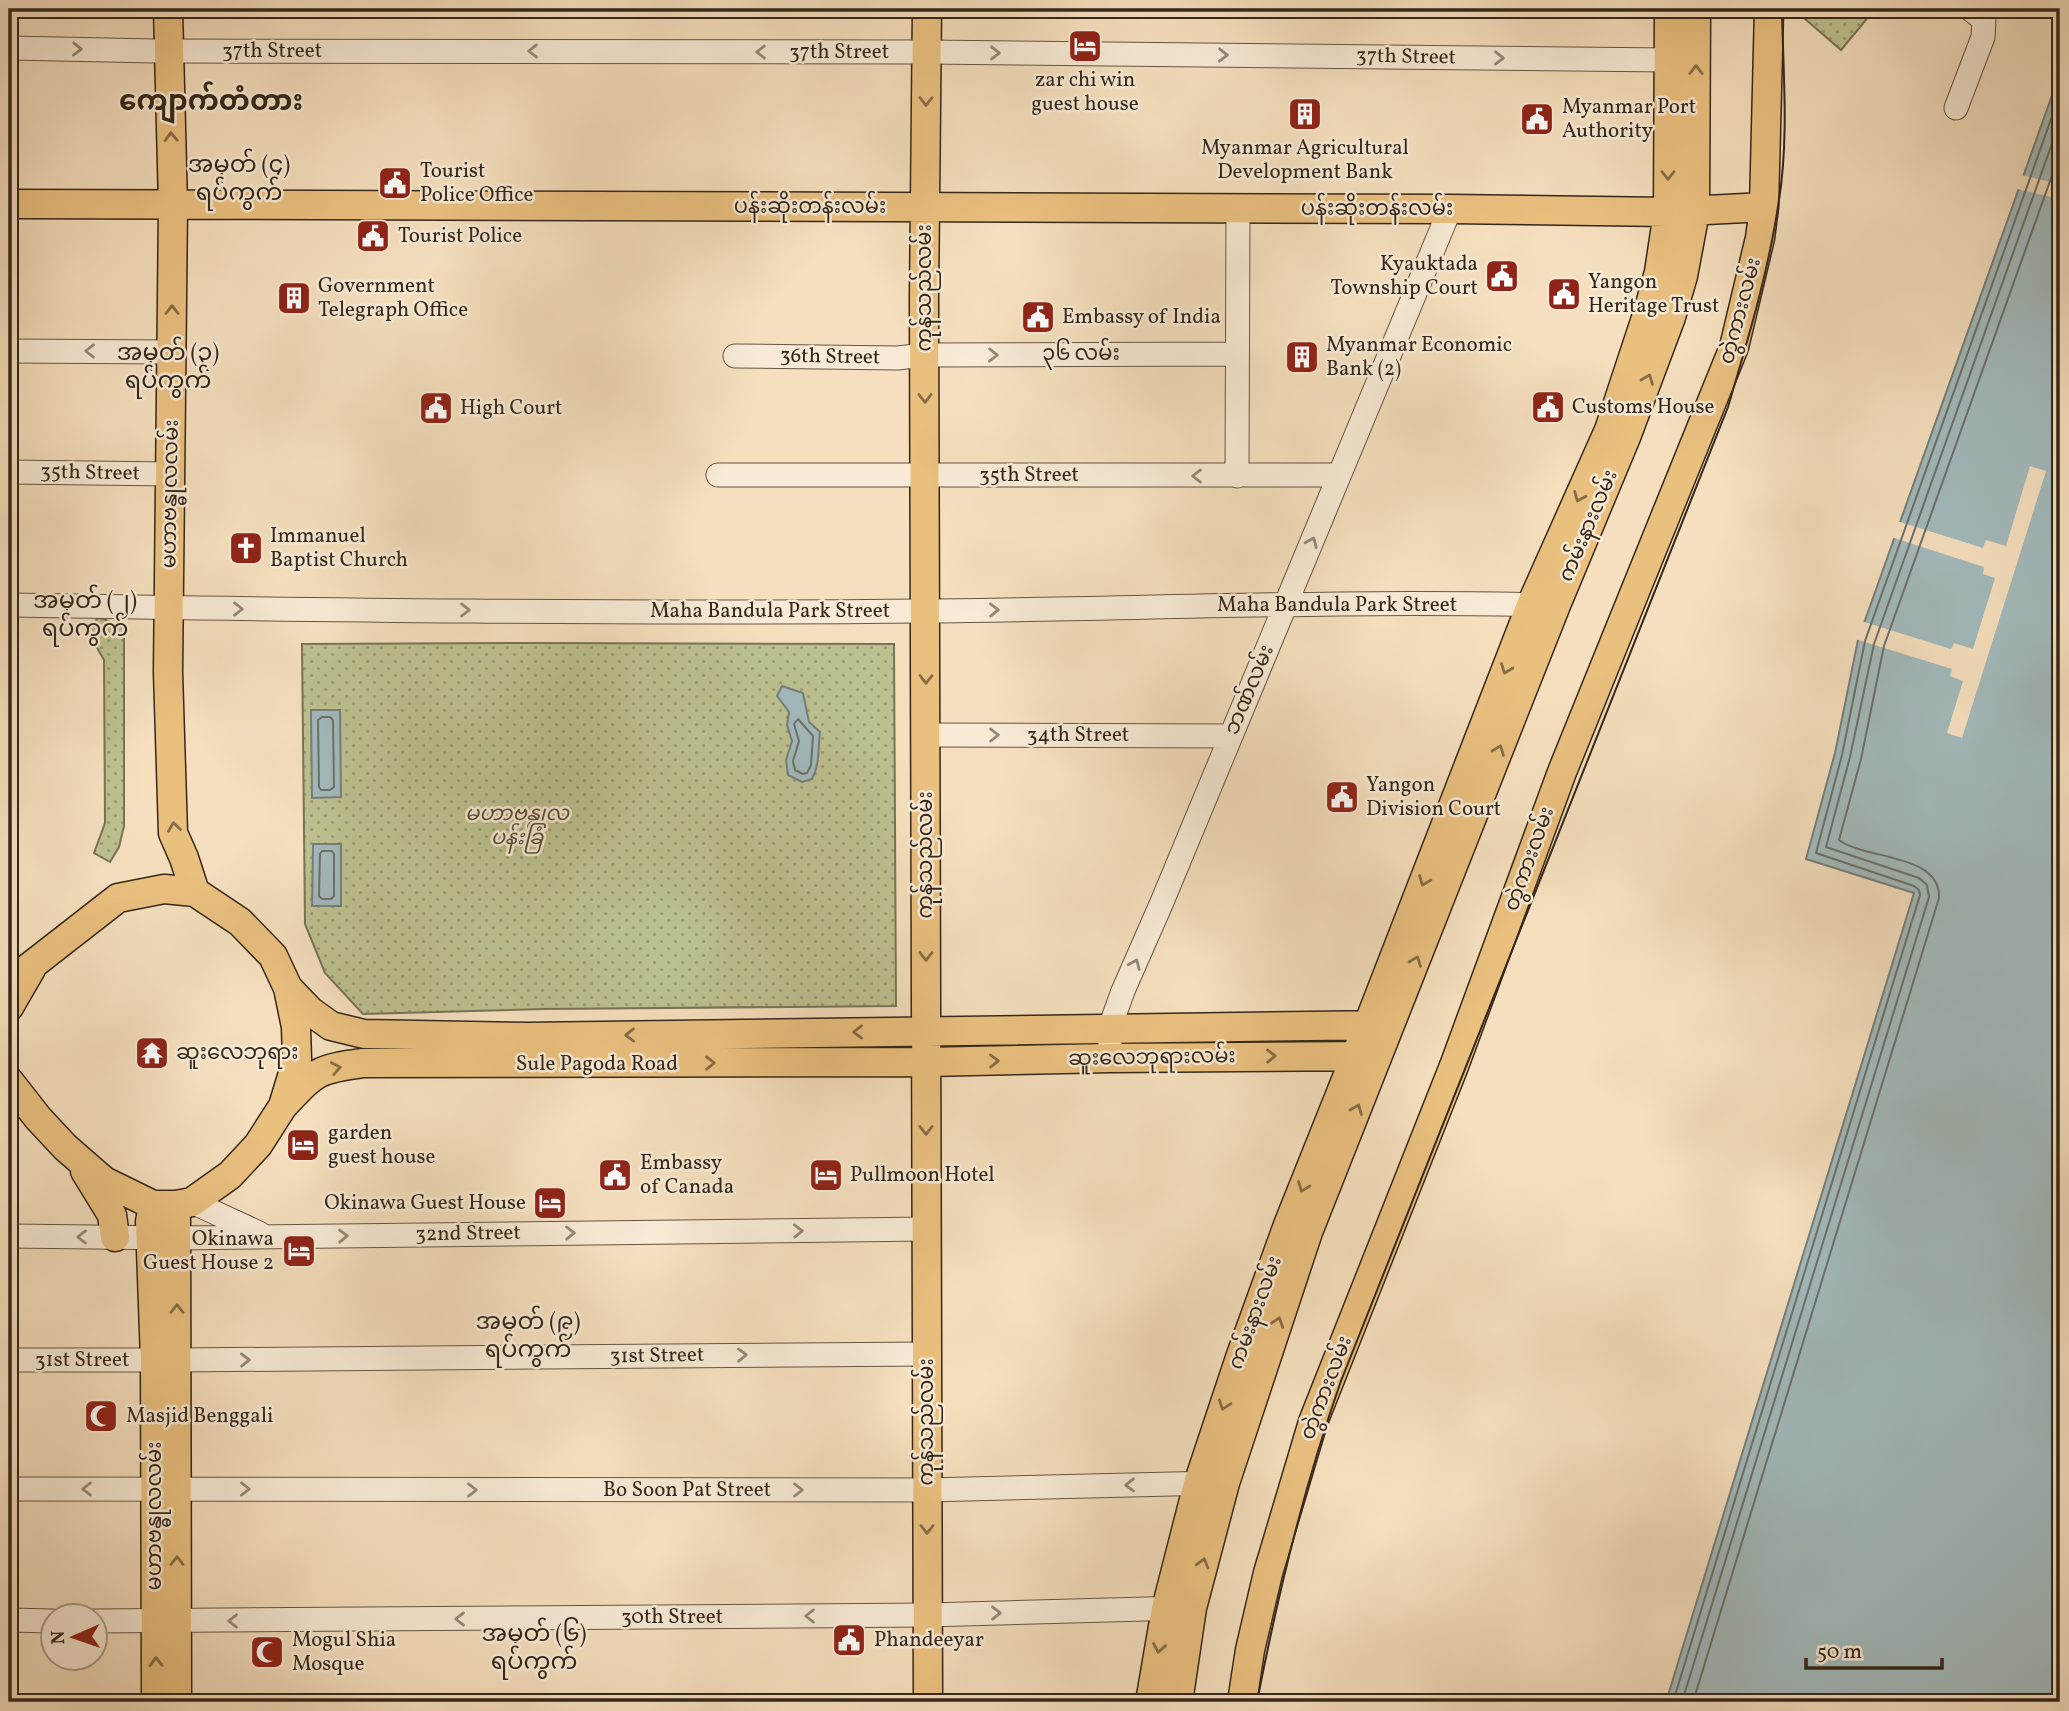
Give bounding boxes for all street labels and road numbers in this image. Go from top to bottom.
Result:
street label: 37th Street [222,37,322,66]
street label: 37th Street [789,38,889,67]
street label: 37th Street [1356,42,1456,72]
street label: ပန်းဆိုးတန်းလမ်း [734,190,886,223]
street label: ပန်းဆိုးတန်းလမ်း [1301,192,1453,225]
street label: ကုန်သည်လမ်း [908,224,941,352]
street label: တွဲကားလမ်း [1710,254,1769,367]
street label: ၃၆ လမ်း [1042,337,1120,370]
street label: 36th Street [779,342,881,372]
street label: မဟာဗန္ဓုလလမ်း [152,419,188,569]
street label: 35th Street [40,458,140,488]
street label: 35th Street [979,461,1079,490]
street label: ကမ်းနားလမ်း [1550,464,1627,587]
street label: Maha Bandula Park Street [1217,591,1457,620]
street label: Maha Bandula Park Street [650,597,890,626]
street label: ဘဏ်လမ်း [1215,639,1282,739]
street label: 34th Street [1027,721,1129,750]
street label: ကုန်သည်လမ်း [909,791,942,919]
street label: တွဲကားလမ်း [1495,802,1562,915]
street label: ဆူးလေဘုရားလမ်း [1068,1039,1236,1075]
street label: Sule Pagoda Road [516,1050,678,1079]
street label: 32nd Street [415,1219,521,1249]
street label: ကမ်းနားလမ်း [1219,1251,1291,1374]
street label: တွဲကားလမ်း [1291,1331,1360,1444]
street label: 31st Street [609,1341,705,1371]
street label: 31st Street [35,1346,129,1375]
street label: ကုန်သည်လမ်း [910,1358,943,1486]
street label: မဟာဗန္ဓုလလမ်း [138,1441,171,1591]
street label: Bo Soon Pat Street [603,1476,771,1505]
street label: 30th Street [621,1603,723,1632]

